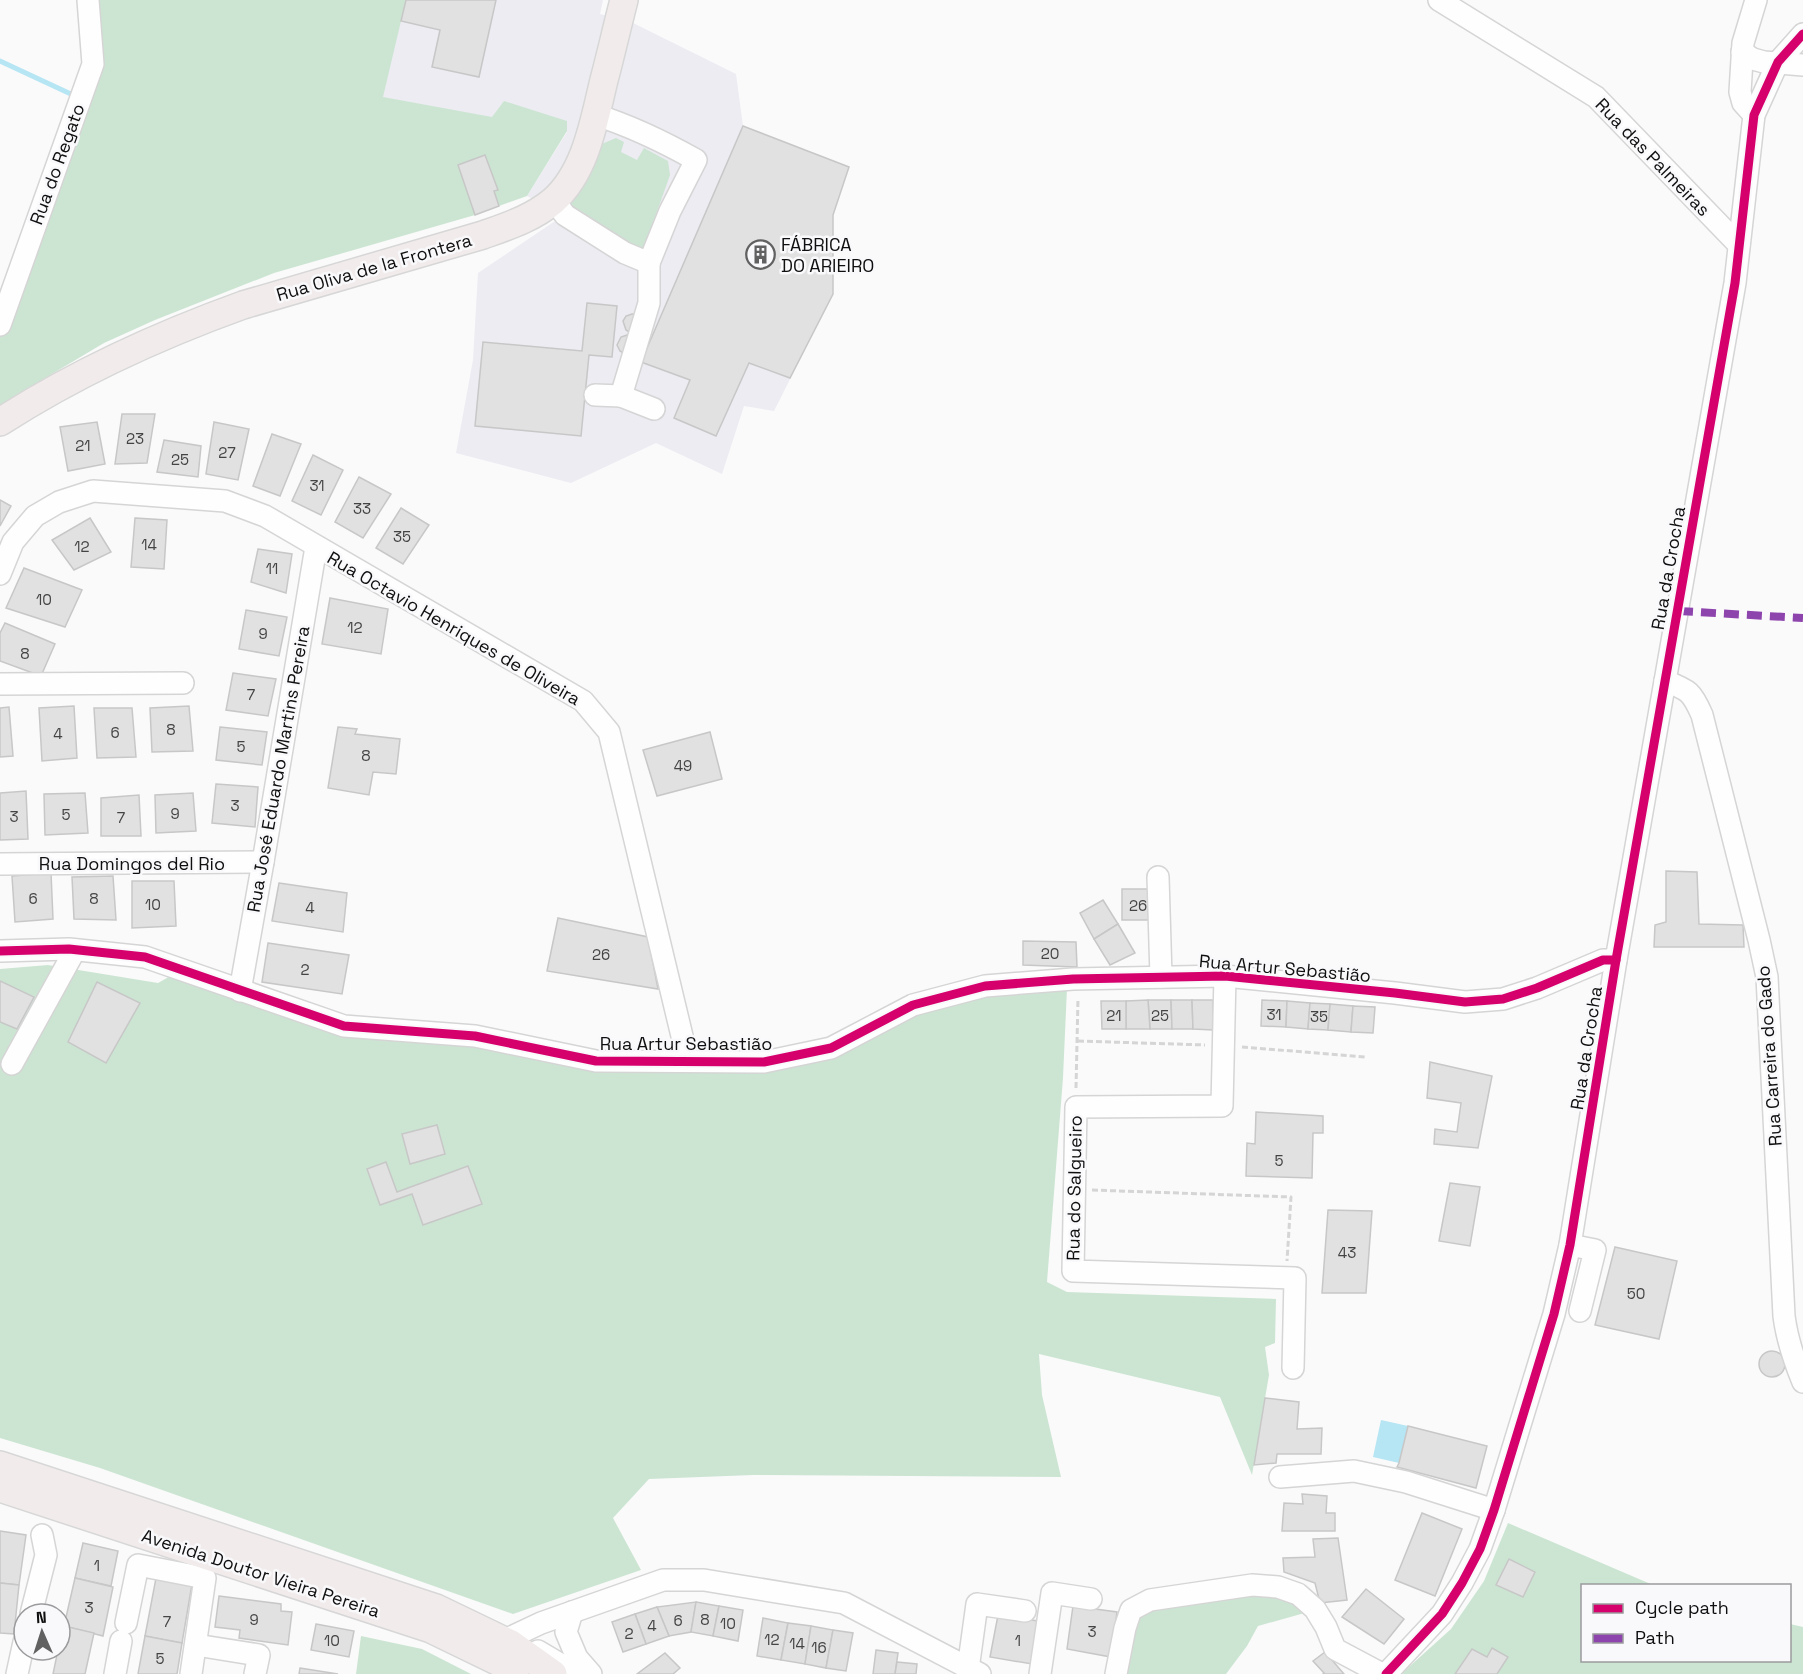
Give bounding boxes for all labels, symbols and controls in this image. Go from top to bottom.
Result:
street label: Rua das Palmeiras [1591,93,1715,221]
street label: Rua do Regato [24,100,90,228]
street label: Rua Oliva de la Frontera [274,228,474,306]
place label: FÁBRICA DO ARIEIRO [781,233,874,277]
building icon: FÁBRICA DO ARIEIRO [744,238,776,270]
house number: 23 [126,429,144,448]
house number: 21 [75,436,91,455]
house number: 27 [218,443,236,462]
house number: 25 [171,450,189,469]
house number: 31 [309,476,325,495]
house number: 33 [353,499,371,518]
street label: Rua da Crocha [1646,504,1690,632]
house number: 35 [393,527,411,546]
house number: 14 [141,535,157,554]
house number: 12 [74,537,90,556]
street label: Rua Octavio Henriques de Oliveira [323,546,585,710]
house number: 11 [266,559,278,578]
house number: 10 [36,590,52,609]
house number: 12 [347,618,363,637]
street label: Rua José Eduardo Martins Pereira [241,624,315,914]
house number: 9 [258,624,268,643]
house number: 8 [20,644,30,663]
house number: 7 [247,685,255,704]
house number: 8 [166,720,176,739]
house number: 6 [110,723,120,742]
house number: 4 [53,724,63,743]
house number: 5 [237,737,246,756]
house number: 8 [361,746,371,765]
house number: 49 [674,756,692,775]
house number: 3 [230,796,240,815]
house number: 9 [170,804,180,823]
house number: 5 [62,805,71,824]
house number: 3 [9,807,19,826]
house number: 7 [117,808,125,827]
street label: Rua Domingos del Rio [39,852,225,875]
house number: 6 [28,889,38,908]
house number: 8 [89,889,99,908]
house number: 10 [145,895,161,914]
house number: 26 [1129,896,1147,915]
house number: 4 [305,898,315,917]
house number: 20 [1041,944,1059,963]
house number: 26 [592,945,610,964]
street label: Rua Artur Sebastião [1198,949,1372,987]
house number: 2 [300,960,310,979]
street label: Rua Carreira do Gado [1751,965,1787,1147]
street label: Rua da Crocha [1565,984,1607,1112]
house number: 31 [1266,1005,1282,1024]
house number: 21 [1106,1006,1122,1025]
house number: 25 [1151,1006,1169,1025]
house number: 35 [1310,1007,1328,1026]
street label: Rua Artur Sebastião [600,1032,772,1055]
street label: Rua do Salgueiro [1061,1115,1087,1261]
house number: 5 [1275,1151,1284,1170]
house number: 43 [1338,1243,1356,1262]
house number: 50 [1627,1284,1645,1303]
street label: Avenida Doutor Vieira Pereira [139,1524,383,1622]
house number: 1 [94,1556,100,1575]
legend [1581,1584,1791,1662]
text: Cycle path [1635,1596,1729,1619]
house number: 3 [84,1598,94,1617]
north arrow [12,1602,72,1662]
text: N [35,1607,47,1628]
house number: 9 [249,1610,259,1629]
house number: 8 [700,1610,710,1629]
house number: 6 [673,1611,683,1630]
house number: 7 [163,1612,171,1631]
house number: 10 [720,1614,736,1633]
house number: 4 [647,1616,657,1635]
house number: 3 [1087,1622,1097,1641]
house number: 2 [624,1624,634,1643]
text: Path [1635,1626,1675,1649]
house number: 12 [764,1630,780,1649]
house number: 10 [324,1631,340,1650]
house number: 1 [1015,1631,1021,1650]
house number: 14 [789,1634,805,1653]
house number: 16 [811,1638,827,1657]
house number: 5 [156,1649,165,1668]

